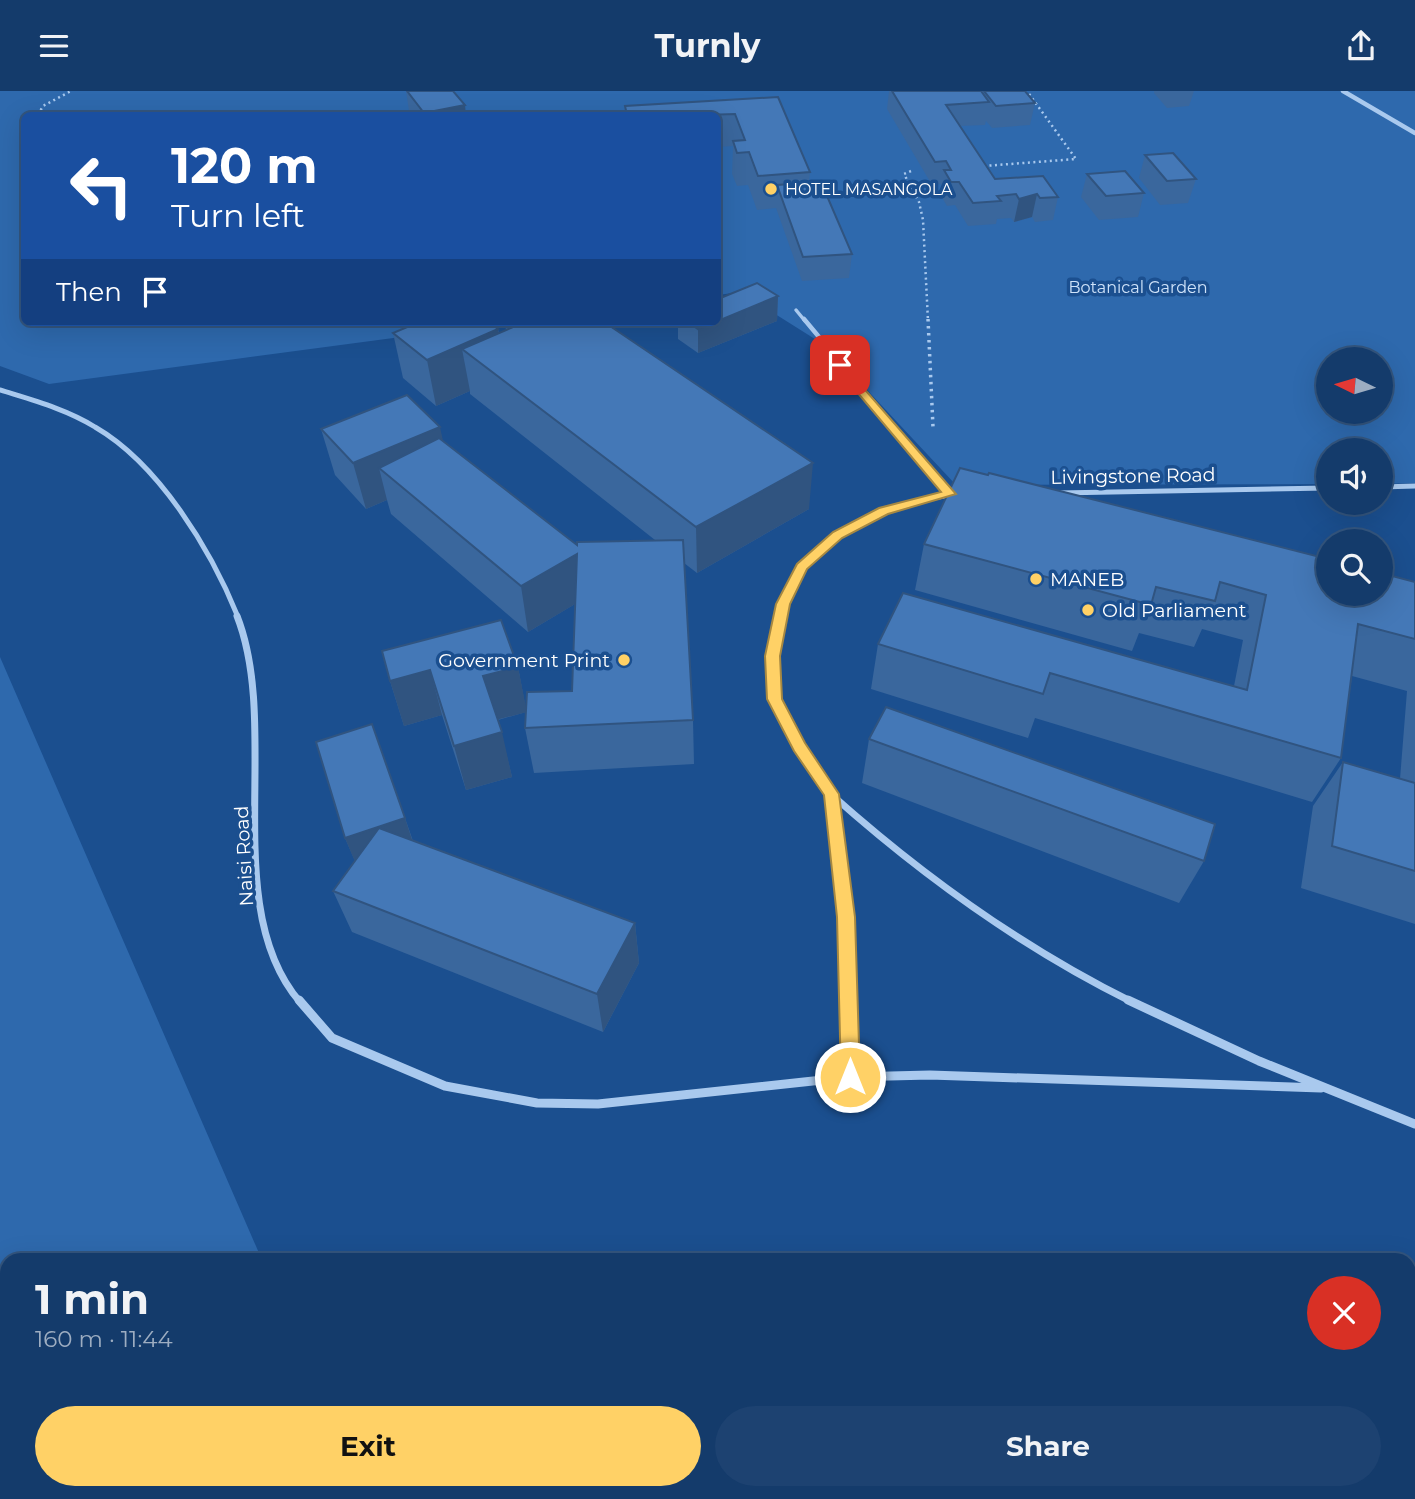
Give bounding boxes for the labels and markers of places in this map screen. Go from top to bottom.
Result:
place label: HOTEL MASANGOLA [785,180,953,199]
marker: HOTEL MASANGOLA [763,181,779,197]
pin [810,335,870,395]
place label: MANEB [1050,568,1124,591]
marker: MANEB [1028,571,1044,587]
place label: Old Parliament [1102,599,1247,622]
marker: Old Parliament [1080,602,1096,618]
place label: Government Print [438,649,610,672]
marker: Government Print [616,652,632,668]

